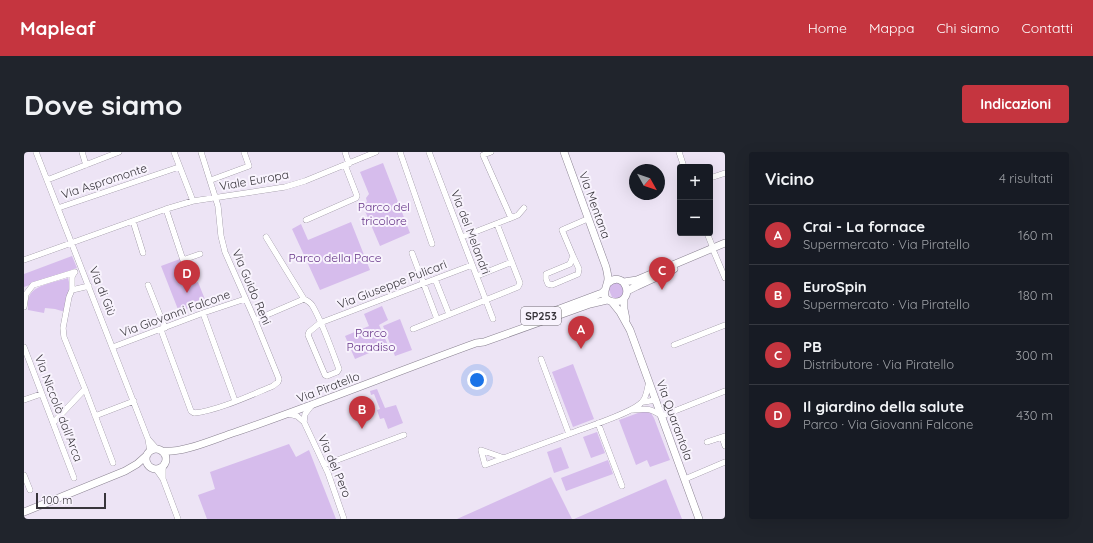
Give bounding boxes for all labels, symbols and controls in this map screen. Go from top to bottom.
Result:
text: Mapleaf [20,16,96,40]
text: Home [808,19,847,37]
text: Mappa [869,19,914,37]
text: Chi siamo [936,19,1000,37]
text: Contatti [1022,19,1073,37]
button: Indicazioni [962,85,1069,123]
text: Dove siamo [24,87,183,122]
street label: Via Aspromonte [59,160,149,202]
north arrow [629,164,665,200]
map controls [677,164,713,236]
button: + [677,164,713,200]
street label: Viale Europa [218,167,290,193]
text: Vicino [765,168,814,189]
street label: Via Mentana [576,169,614,241]
text: 4 risultati [999,170,1053,186]
street label: Via dei Melandri [448,188,494,276]
park label: Parco del tricolore [358,199,410,228]
button: − [677,200,713,236]
text: Crai - La fornace [803,217,925,236]
text: A [774,227,782,243]
text: 160 m [1018,227,1053,243]
text: Supermercato · Via Piratello [803,236,970,252]
street label: Via Guido Reni [229,247,275,327]
park label: Parco della Pace [289,250,382,265]
street label: Via Giuseppe Pulicari [335,256,449,312]
pin: C [649,257,675,290]
pin: D [174,260,200,293]
street label: Via di Giù [86,264,120,318]
text: EuroSpin [803,277,867,296]
street label: Via Giovanni Falcone [118,286,232,340]
text: B [774,287,782,303]
text: 180 m [1018,287,1053,303]
text: Supermercato · Via Piratello [803,296,970,312]
road number: SP253 [521,307,561,325]
pin: A [568,316,594,349]
park label: Parco Paradiso [347,325,395,354]
text: PB [803,337,822,356]
text: C [774,347,782,363]
text: 300 m [1015,347,1053,363]
street label: Via Niccolò dall'Arca [32,352,86,464]
text: Distributore · Via Piratello [803,356,954,372]
street label: Via Piratello [294,368,362,406]
your location [467,370,487,390]
street label: Via Quarantola [654,378,696,462]
pin: B [349,396,375,429]
text: Il giardino della salute [803,397,964,416]
text: D [773,407,783,423]
text: 430 m [1016,407,1053,423]
text: Parco · Via Giovanni Falcone [803,416,973,432]
street label: Via del Pero [315,432,355,500]
scale bar [36,491,106,510]
text: 100 m [42,493,72,507]

